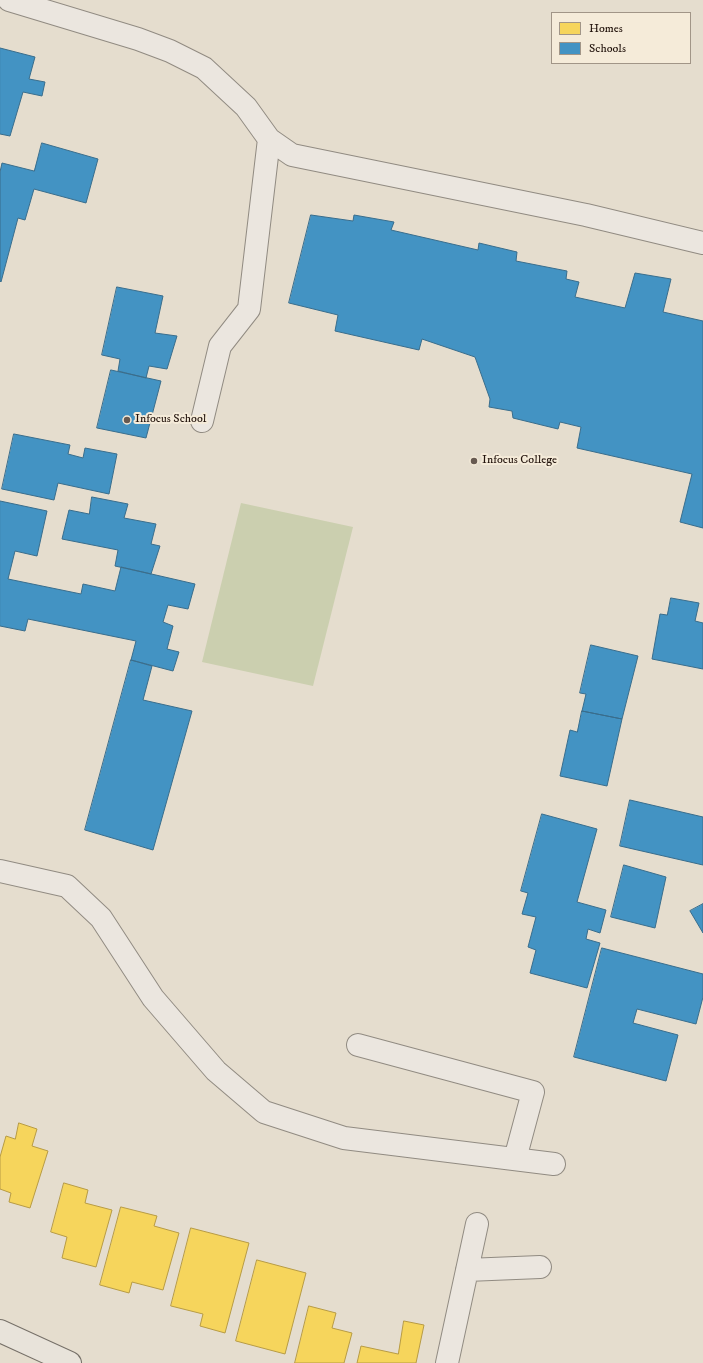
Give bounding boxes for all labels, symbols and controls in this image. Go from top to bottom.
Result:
legend [551,12,691,64]
text: Homes [589,21,623,36]
text: Schools [589,41,626,56]
place label: Infocus School [135,413,206,427]
marker: Infocus School [122,415,132,425]
place label: Infocus College [482,454,557,468]
marker: Infocus College [469,456,479,466]

